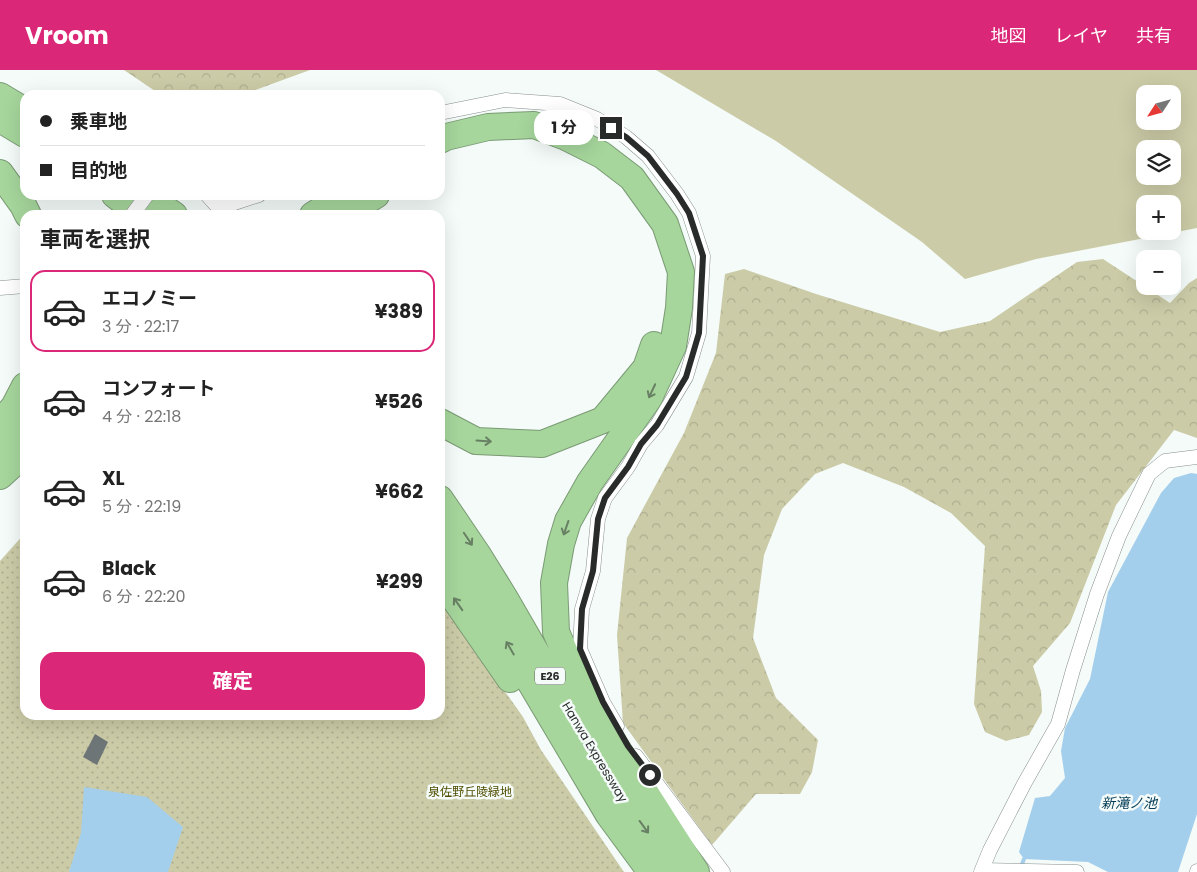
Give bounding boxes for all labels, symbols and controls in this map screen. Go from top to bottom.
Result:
text: Vroom [25,19,109,52]
text: 地図 [991,23,1027,48]
text: レイヤ [1055,23,1108,48]
text: 共有 [1136,23,1172,48]
north arrow [1136,85,1181,130]
map controls [1136,85,1181,295]
text: 乗車地 [70,108,127,135]
callout: 1 分 [534,110,594,146]
text: 1 分 [551,116,577,139]
route end [600,117,622,139]
button: layers [1136,140,1181,185]
text: 目的地 [70,157,127,184]
button: + [1136,195,1181,240]
text: 車両を選択 [40,224,150,255]
button: − [1136,250,1181,295]
text: エコノミー [102,285,197,312]
icon: car [42,289,87,334]
text: ¥389 [375,298,423,325]
text: 3 分 · 22:17 [102,315,179,338]
text: コンフォート [102,375,215,402]
icon: car [42,379,87,424]
one-way arrow [647,383,656,398]
text: ¥526 [375,388,423,415]
text: 4 分 · 22:18 [102,405,181,428]
one-way arrow [476,437,492,446]
text: XL [102,465,125,492]
icon: car [42,469,87,514]
text: ¥662 [375,478,423,505]
text: 5 分 · 22:19 [102,495,181,518]
one-way arrow [561,520,570,535]
one-way arrow [463,532,473,546]
text: Black [102,555,156,582]
icon: car [42,559,87,604]
text: ¥299 [376,568,423,595]
text: 6 分 · 22:20 [102,585,185,608]
one-way arrow [453,597,463,611]
one-way arrow [505,641,515,655]
button: 確定 [40,652,425,710]
road number: E26 [535,668,565,684]
street label: Hanwa Expressway [558,699,632,806]
route start [639,764,661,786]
park label: 泉佐野丘陵緑地 [428,783,512,800]
water label: 新滝ノ池 [1101,793,1159,813]
one-way arrow [639,820,649,834]

